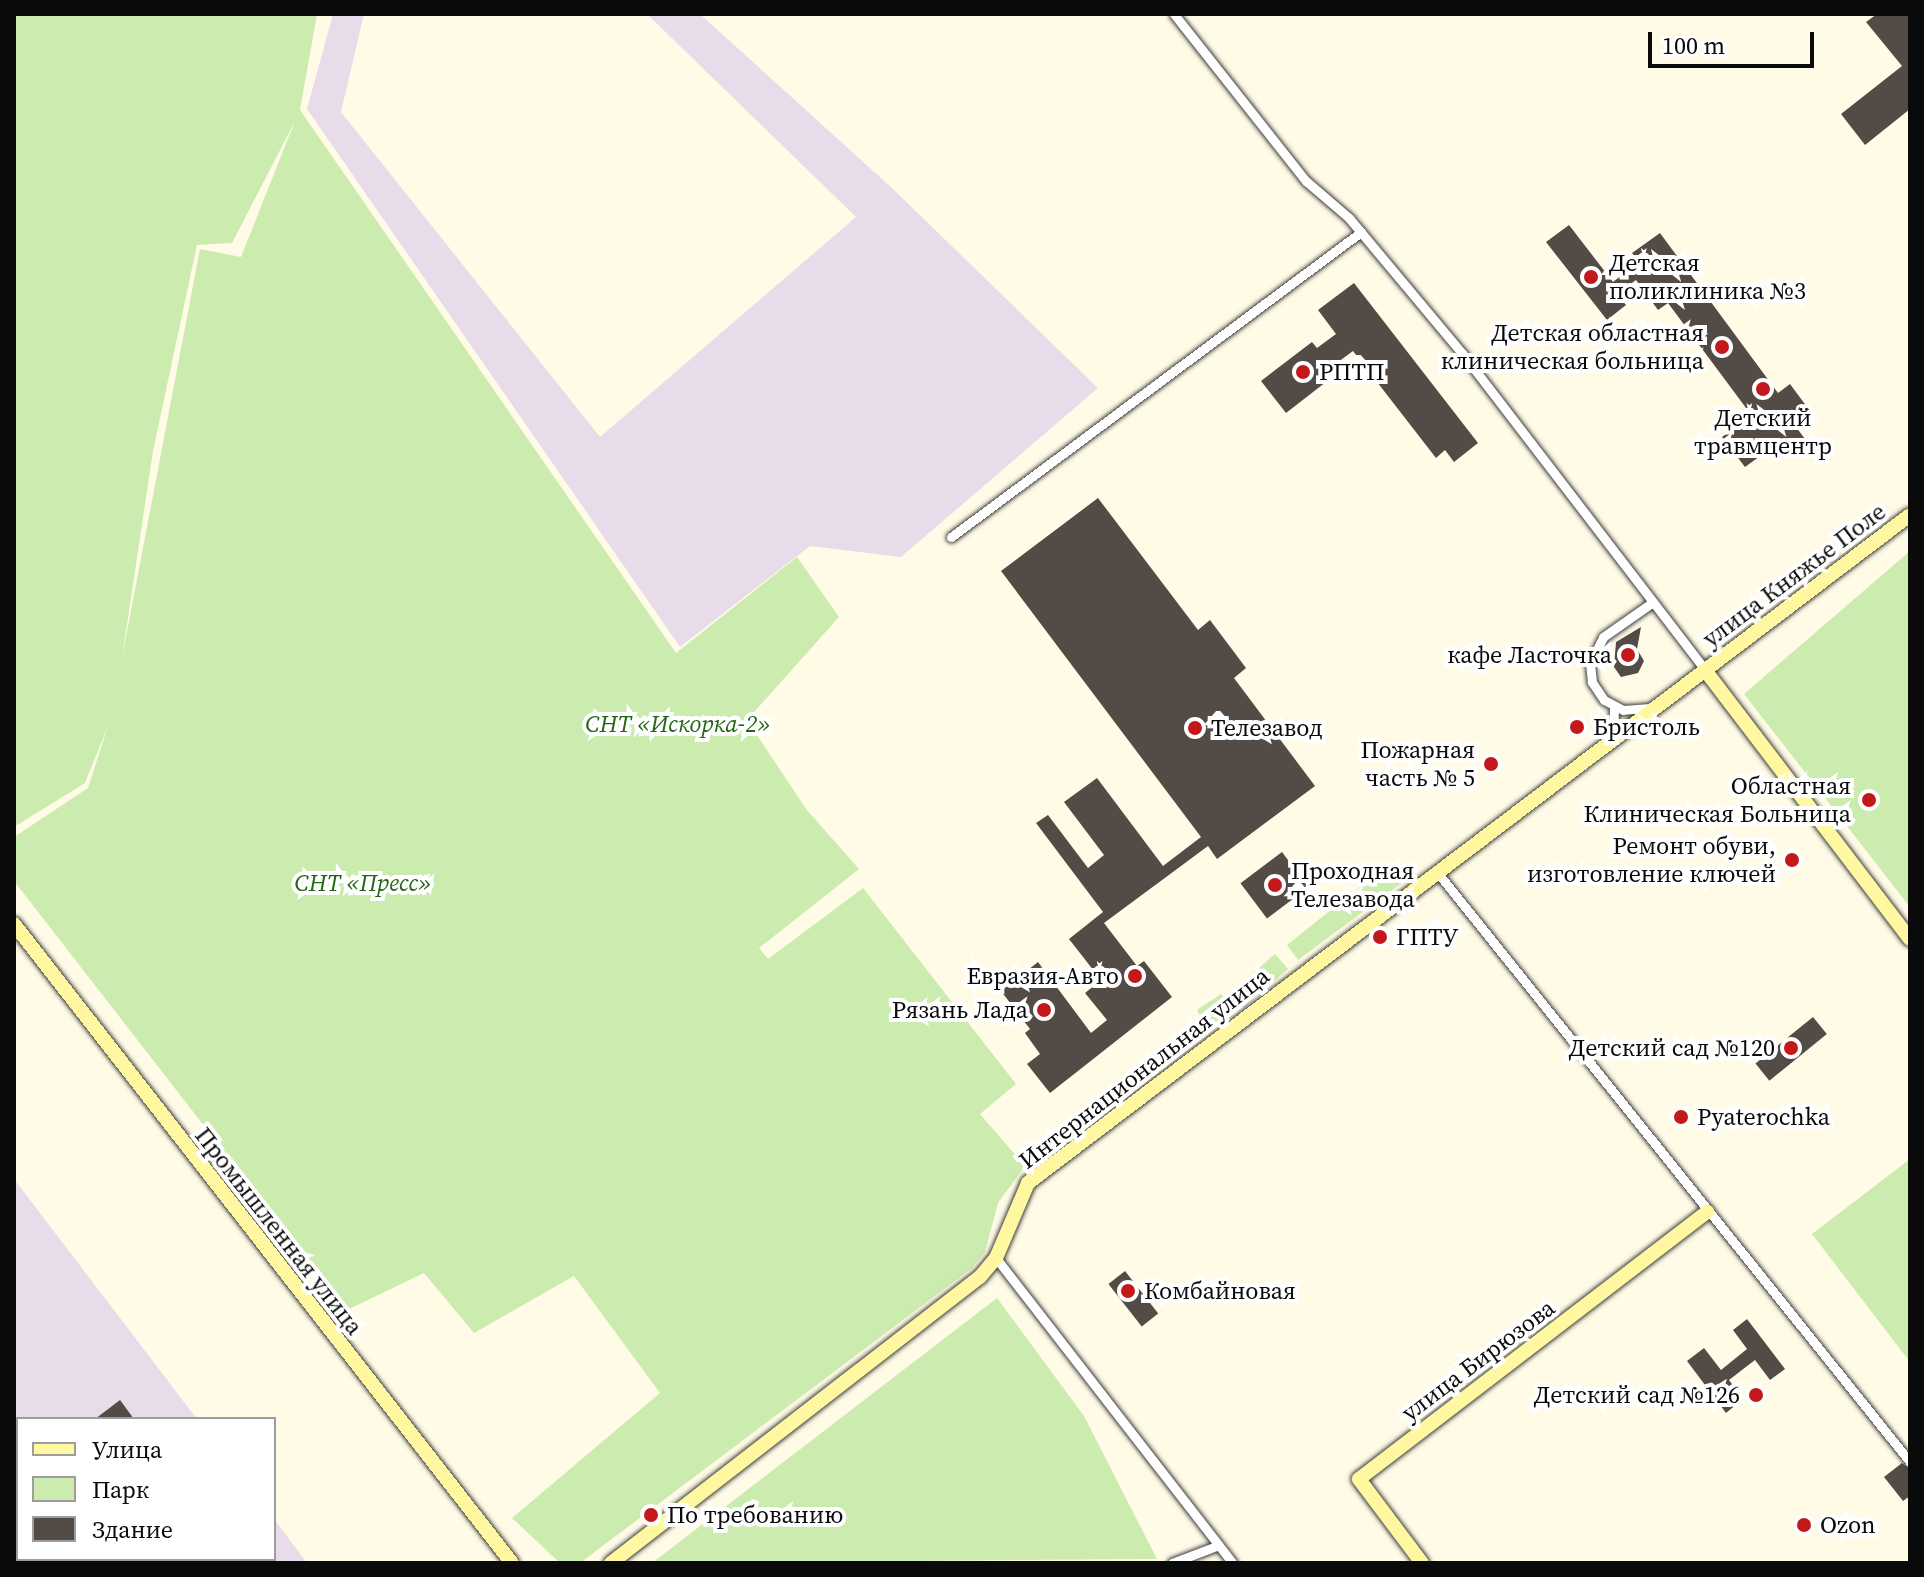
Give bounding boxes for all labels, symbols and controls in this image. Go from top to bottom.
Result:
scale bar [1652,16,1818,66]
text: 100 m [1662,29,1725,62]
place label: Детская поликлиника №3 [1609,249,1806,305]
marker: Детская поликлиника №3 [1580,266,1602,288]
place label: Детская областная клиническая больница [1441,319,1704,375]
marker: Детская областная клиническая больница [1711,336,1733,358]
place label: РПТП [1319,358,1385,386]
marker: РПТП [1294,363,1312,381]
marker: Детский травмцентр [1752,378,1774,400]
place label: Детский травмцентр [1694,404,1832,460]
street label: улица Княжье Поле [1697,497,1891,653]
place label: кафе Ласточка [1447,641,1612,669]
marker: кафе Ласточка [1619,646,1637,664]
park label: СНТ «Искорка-2» [585,710,771,738]
place label: Бристоль [1593,713,1700,741]
place label: Телезавод [1211,714,1323,742]
marker: Бристоль [1568,718,1586,736]
marker: Телезавод [1186,719,1204,737]
place label: Пожарная часть № 5 [1360,736,1475,792]
marker: Пожарная часть № 5 [1482,755,1500,773]
place label: Областная Клиническая Больница [1583,772,1851,828]
marker: Областная Клиническая Больница [1858,789,1880,811]
place label: Ремонт обуви, изготовление ключей [1527,832,1776,888]
marker: Ремонт обуви, изготовление ключей [1783,851,1801,869]
place label: Проходная Телезавода [1291,857,1415,913]
park label: СНТ «Пресс» [294,869,432,897]
marker: Проходная Телезавода [1266,876,1284,894]
place label: ГПТУ [1396,923,1459,951]
marker: ГПТУ [1371,928,1389,946]
street label: Интернациональная улица [1013,961,1275,1175]
place label: Евразия-Авто [966,962,1119,990]
marker: Евразия-Авто [1126,967,1144,985]
place label: Рязань Лада [892,996,1028,1024]
marker: Рязань Лада [1035,1001,1053,1019]
place label: Детский сад №120 [1569,1034,1775,1062]
marker: Детский сад №120 [1782,1039,1800,1057]
place label: Pyaterochka [1697,1103,1830,1131]
marker: Pyaterochka [1672,1108,1690,1126]
street label: Промышленная улица [189,1121,369,1341]
place label: Комбайновая [1144,1277,1296,1305]
marker: Комбайновая [1119,1282,1137,1300]
street label: улица Бирюзова [1396,1293,1560,1427]
place label: Детский сад №126 [1534,1381,1740,1409]
marker: Детский сад №126 [1747,1386,1765,1404]
legend [16,1417,276,1561]
text: Улица [92,1433,162,1466]
text: Парк [92,1473,149,1506]
place label: По требованию [667,1501,843,1529]
marker: По требованию [642,1506,660,1524]
place label: Ozon [1820,1511,1876,1539]
text: Здание [92,1513,173,1546]
marker: Ozon [1795,1516,1813,1534]

